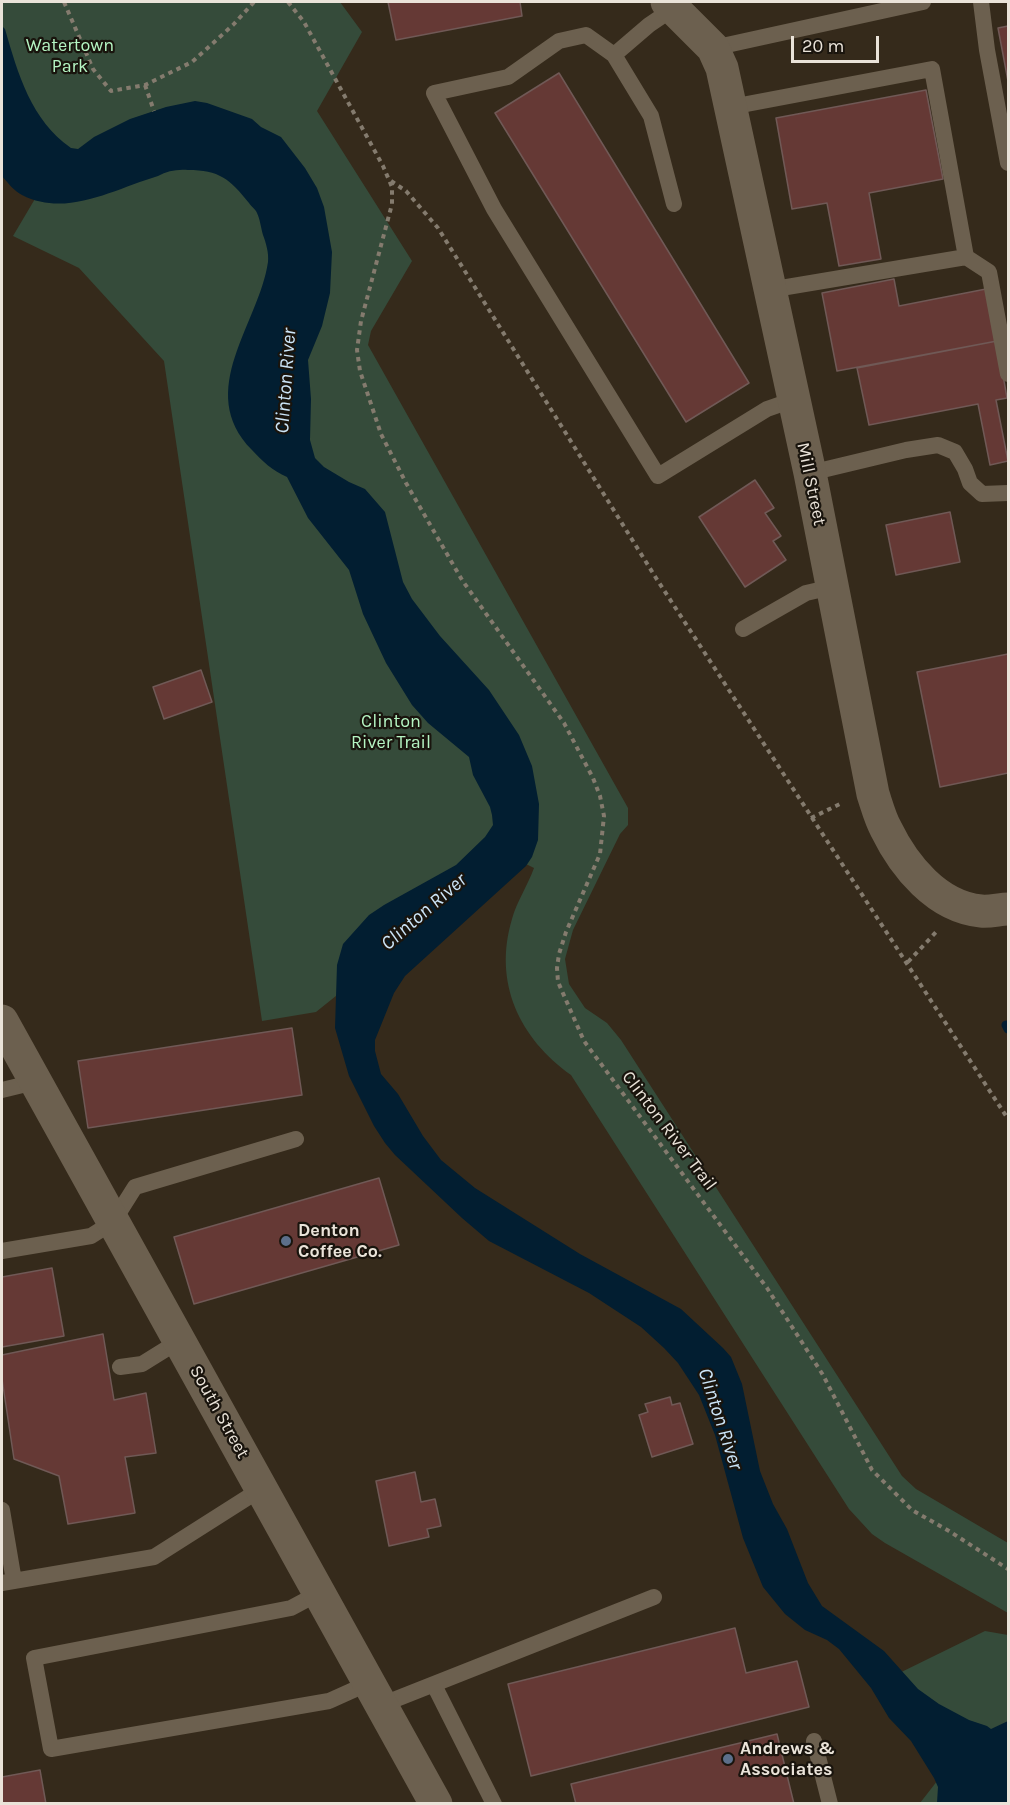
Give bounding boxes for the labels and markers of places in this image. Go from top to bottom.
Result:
place label: Denton Coffee Co. [298,1220,382,1262]
marker: Denton Coffee Co. [279,1234,293,1248]
place label: Andrews & Associates [740,1738,835,1780]
marker: Andrews & Associates [721,1752,735,1766]

